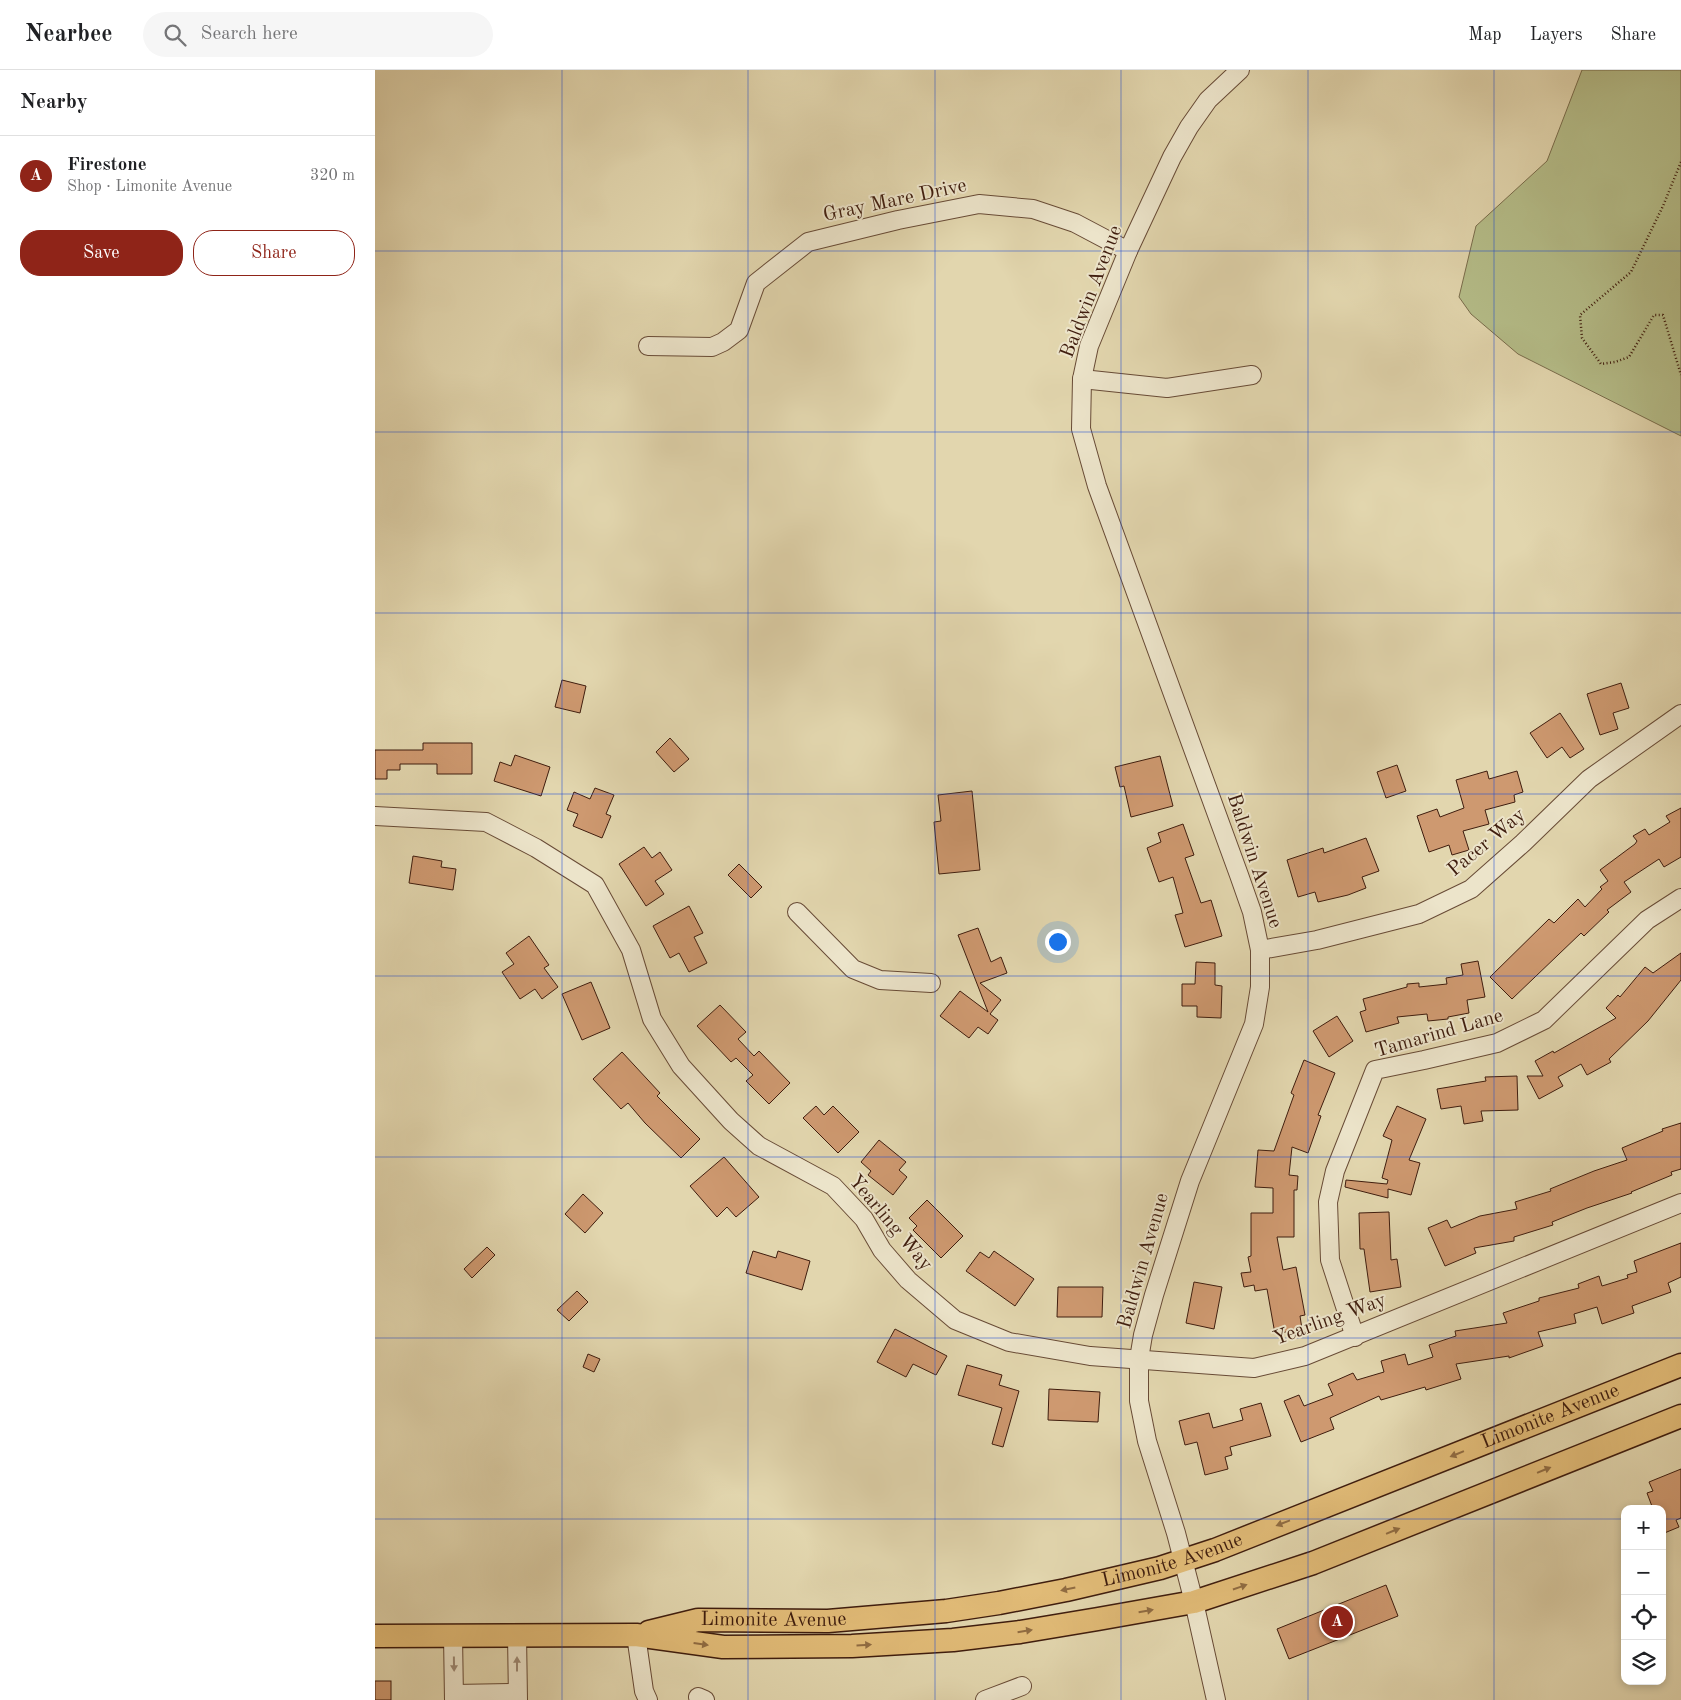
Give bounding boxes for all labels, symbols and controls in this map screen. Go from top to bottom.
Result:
search box [143,12,493,57]
icon: search [161,21,189,49]
text: Nearbee [25,23,113,47]
text: Search here [201,25,298,44]
text: Map [1468,26,1502,44]
text: Layers [1530,26,1582,44]
text: Share [1610,26,1656,44]
text: Nearby [20,92,88,113]
text: Firestone [67,156,147,175]
text: A [30,168,42,184]
text: 320 m [310,168,355,184]
street label: Gray Mare Drive [821,176,969,226]
text: Shop · Limonite Avenue [67,179,232,195]
street label: Baldwin Avenue [1058,223,1126,361]
button: Save [20,230,183,276]
button: Share [193,230,355,276]
street label: Baldwin Avenue [1223,791,1285,931]
street label: Pacer Way [1444,805,1530,881]
your location [1045,929,1071,955]
street label: Tamarind Lane [1373,1006,1505,1062]
street label: Yearling Way [844,1171,936,1275]
street label: Baldwin Avenue [1115,1191,1173,1331]
street label: Yearling Way [1271,1290,1389,1350]
street label: Limonite Avenue [1479,1381,1622,1453]
one-way arrow [1449,1450,1464,1458]
one-way arrow [1537,1466,1551,1474]
map controls [1621,1505,1666,1685]
button: + [1621,1505,1666,1550]
one-way arrow [1275,1519,1290,1527]
one-way arrow [1386,1526,1400,1534]
street label: Limonite Avenue [1100,1530,1246,1591]
button: − [1621,1550,1666,1595]
one-way arrow [1233,1583,1248,1590]
one-way arrow [1059,1586,1075,1594]
button: locate [1621,1595,1666,1640]
pin: A [1321,1603,1353,1641]
one-way arrow [1138,1606,1154,1614]
street label: Limonite Avenue [700,1609,847,1631]
one-way arrow [1018,1627,1034,1635]
one-way arrow [694,1640,710,1648]
button: layers [1621,1640,1666,1685]
one-way arrow [856,1641,872,1649]
one-way arrow [513,1656,521,1672]
one-way arrow [450,1657,458,1673]

